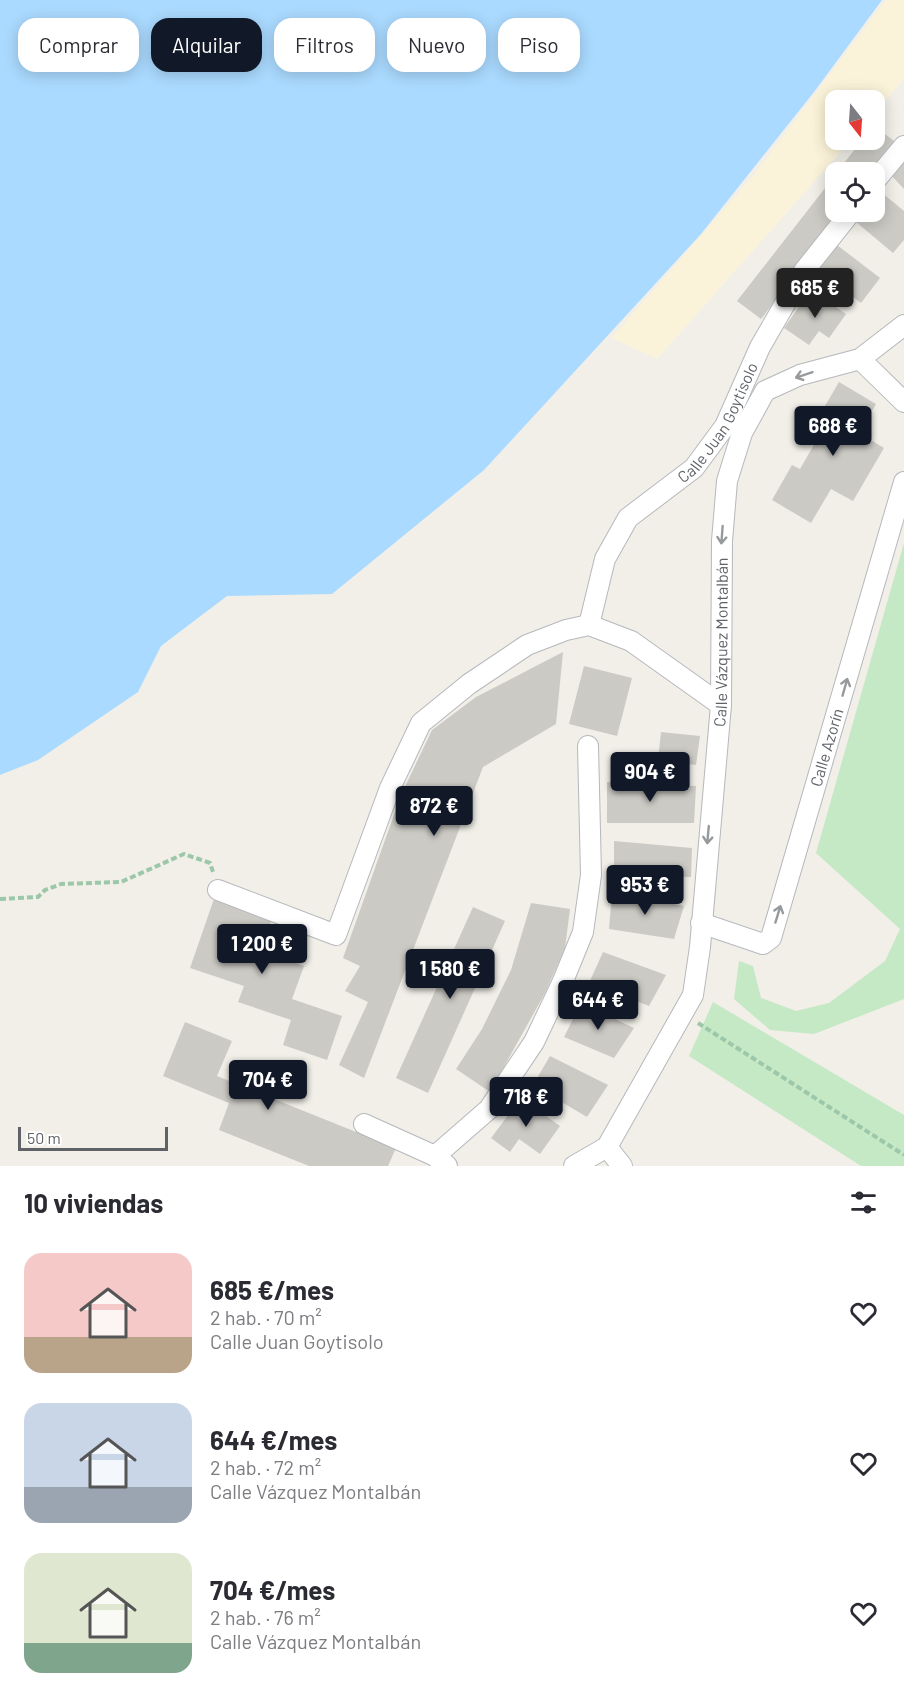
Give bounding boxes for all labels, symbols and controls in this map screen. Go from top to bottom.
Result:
chip: Comprar [18,18,139,72]
chip: Alquilar [151,18,262,72]
chip: Filtros [274,18,375,72]
chip: Nuevo [387,18,486,72]
chip: Piso [498,18,580,72]
north arrow [825,90,885,150]
map controls [825,90,885,222]
button: locate [825,162,885,222]
pin: 685 € [773,268,857,319]
text: 685 € [790,275,840,299]
street label: Calle Juan Goytisolo [673,359,761,486]
one-way arrow [795,370,814,381]
pin: 688 € [791,406,875,457]
text: 688 € [808,413,858,437]
one-way arrow [717,525,728,545]
street label: Calle Vázquez Montalbán [709,557,731,727]
one-way arrow [839,678,851,697]
street label: Calle Azorín [806,706,846,788]
pin: 904 € [608,752,692,803]
text: 904 € [625,759,675,783]
pin: 872 € [392,786,476,837]
text: 872 € [410,793,458,817]
one-way arrow [702,824,713,844]
pin: 953 € [603,865,687,916]
text: 953 € [621,872,669,896]
one-way arrow [773,905,784,924]
pin: 1 200 € [207,924,317,975]
text: 1 200 € [231,931,293,955]
pin: 1 580 € [395,949,505,1000]
text: 1 580 € [420,956,480,980]
pin: 644 € [556,980,640,1031]
text: 644 € [572,987,624,1011]
pin: 704 € [226,1060,310,1111]
text: 704 € [243,1067,293,1091]
pin: 718 € [484,1077,568,1128]
text: 718 € [504,1084,548,1108]
scale bar [18,1124,168,1152]
text: 50 m [27,1128,61,1147]
icon: filters [847,1186,880,1219]
text: 10 viviendas [24,1187,163,1218]
text: 685 €/mes [210,1274,334,1305]
icon: home [72,1277,144,1349]
icon: heart [847,1297,880,1330]
text: 2 hab. · 70 m² [210,1305,322,1329]
text: Calle Juan Goytisolo [210,1329,384,1353]
text: 644 €/mes [210,1424,337,1455]
icon: home [72,1427,144,1499]
icon: heart [847,1447,880,1480]
text: 2 hab. · 72 m² [210,1455,321,1479]
text: Calle Vázquez Montalbán [210,1479,421,1503]
text: 704 €/mes [210,1574,335,1605]
icon: home [72,1577,144,1649]
icon: heart [847,1597,880,1630]
text: 2 hab. · 76 m² [210,1605,321,1629]
text: Calle Vázquez Montalbán [210,1629,421,1653]

